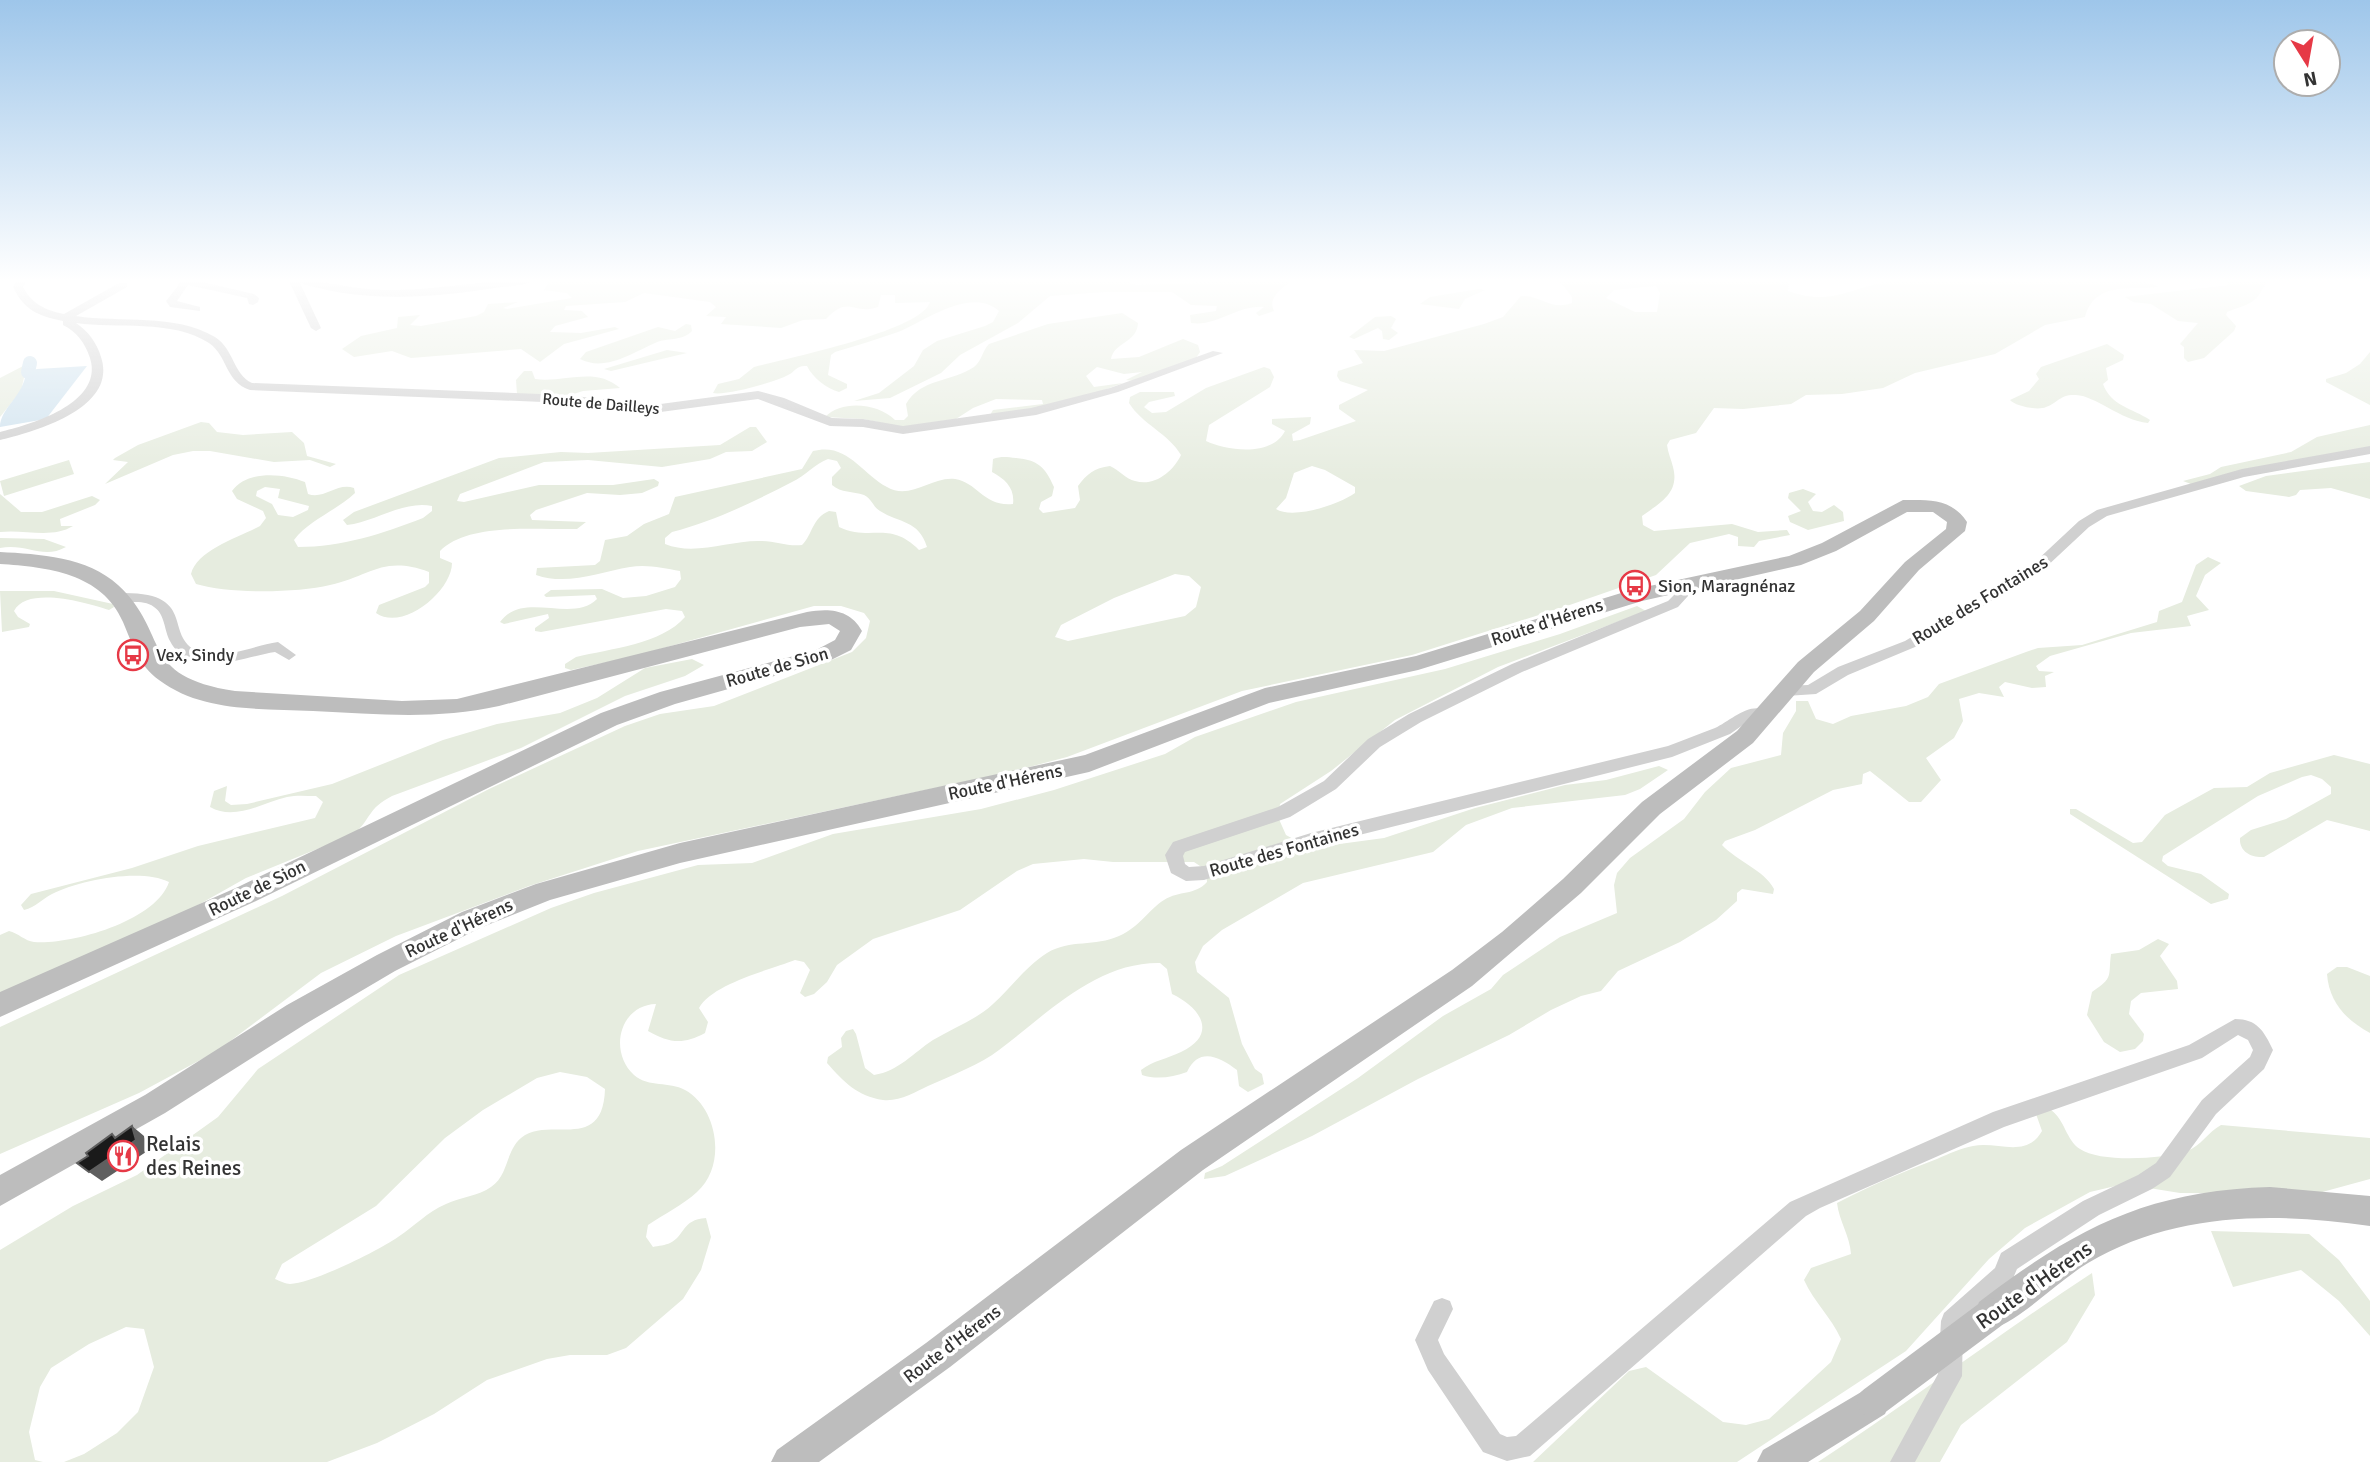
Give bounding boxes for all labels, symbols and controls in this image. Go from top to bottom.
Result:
north arrow [2272,28,2342,98]
text: N [2301,66,2319,92]
street label: Route de Dailleys [542,389,660,419]
street label: Route des Fontaines [1908,551,2052,649]
bus stop icon: Sion, Maragnénaz [1618,569,1652,603]
place label: Sion, Maragnénaz [1658,575,1795,597]
street label: Route d'Hérens [1488,594,1606,650]
bus stop icon: Vex, Sindy [116,638,150,672]
street label: Route de Sion [723,642,831,692]
place label: Vex, Sindy [156,644,235,666]
street label: Route d'Hérens [946,759,1064,805]
street label: Route des Fontaines [1207,818,1361,882]
street label: Route de Sion [205,855,309,921]
street label: Route d'Hérens [402,893,516,963]
place label: Relais des Reines [146,1131,241,1181]
restaurant icon: Relais des Reines [106,1139,140,1173]
street label: Route d'Hérens [1971,1235,2097,1335]
street label: Route d'Hérens [899,1300,1005,1388]

